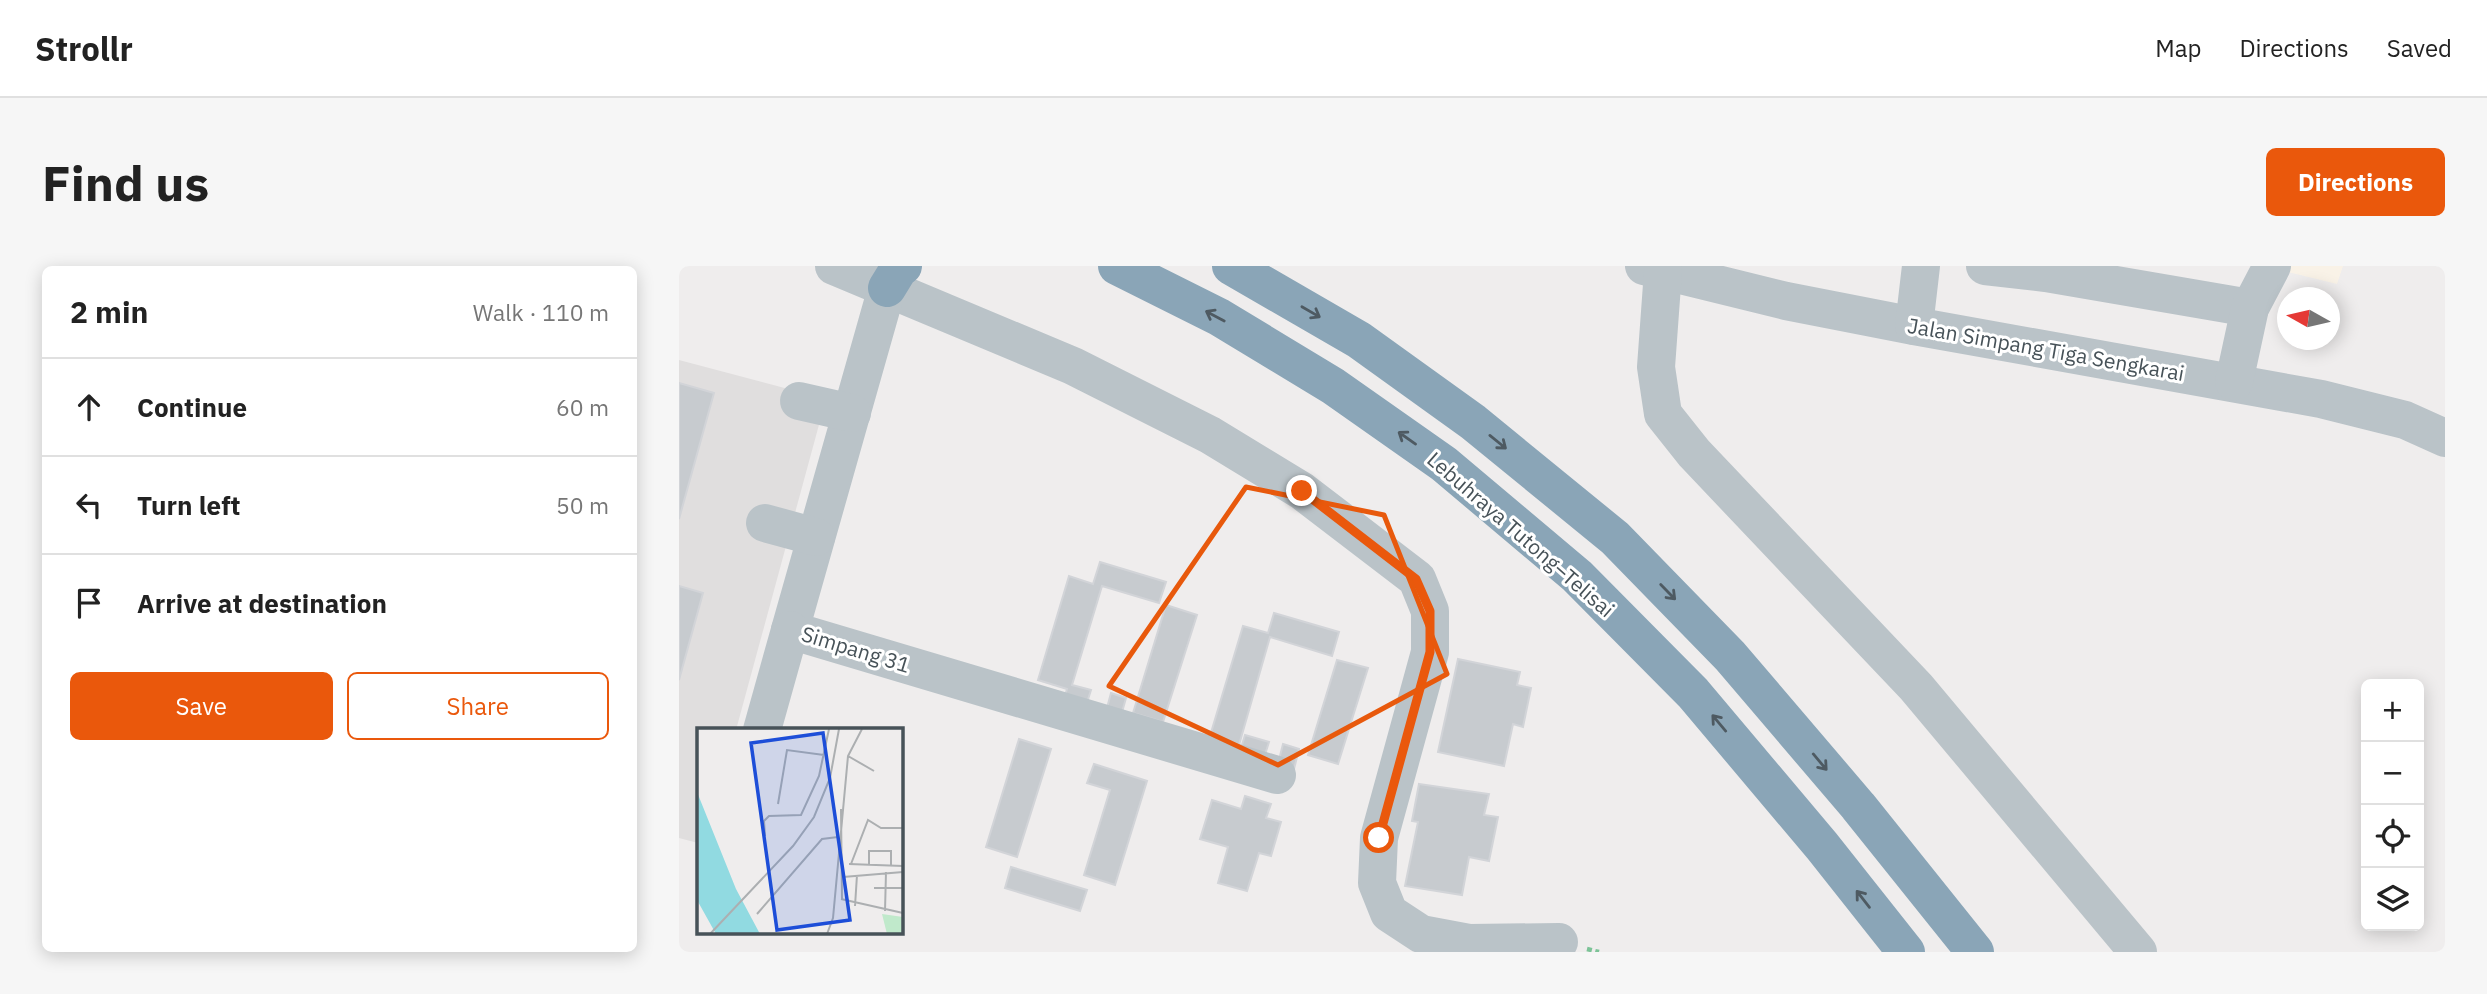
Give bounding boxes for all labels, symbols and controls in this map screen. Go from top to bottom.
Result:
text: Strollr [35,27,133,70]
text: Map [2155,32,2201,64]
text: Directions [2239,32,2349,64]
text: Saved [2387,32,2452,64]
button: Directions [2266,148,2445,216]
text: Find us [42,151,209,214]
north arrow [2277,287,2340,350]
text: 2 min [70,292,148,331]
text: Walk · 110 m [473,297,609,327]
one-way arrow [1301,306,1321,320]
one-way arrow [1205,309,1226,322]
street label: Jalan Simpang Tiga Sengkarai [1906,311,2186,387]
icon: ahead [70,388,108,426]
text: Continue [137,390,247,424]
text: 60 m [556,392,609,422]
one-way arrow [1398,431,1417,445]
one-way arrow [1488,435,1506,450]
street label: Lebuhraya Tutong–Telisai [1422,445,1620,623]
route end [1286,475,1317,506]
icon: left [70,486,108,524]
text: Turn left [137,488,240,522]
text: 50 m [556,490,609,520]
icon: arrive [70,584,108,622]
one-way arrow [1660,584,1677,601]
text: Arrive at destination [137,586,387,620]
street label: Simpang 31 [798,619,914,679]
button: Save [70,672,333,740]
button: Share [347,672,609,740]
map controls [2361,679,2424,931]
button: + [2361,679,2424,742]
one-way arrow [1711,715,1726,733]
inset map [697,728,903,934]
button: − [2361,742,2424,805]
one-way arrow [1812,752,1828,770]
button: locate [2361,805,2424,868]
route start [1363,822,1394,853]
button: layers [2361,868,2424,931]
one-way arrow [1856,890,1871,908]

